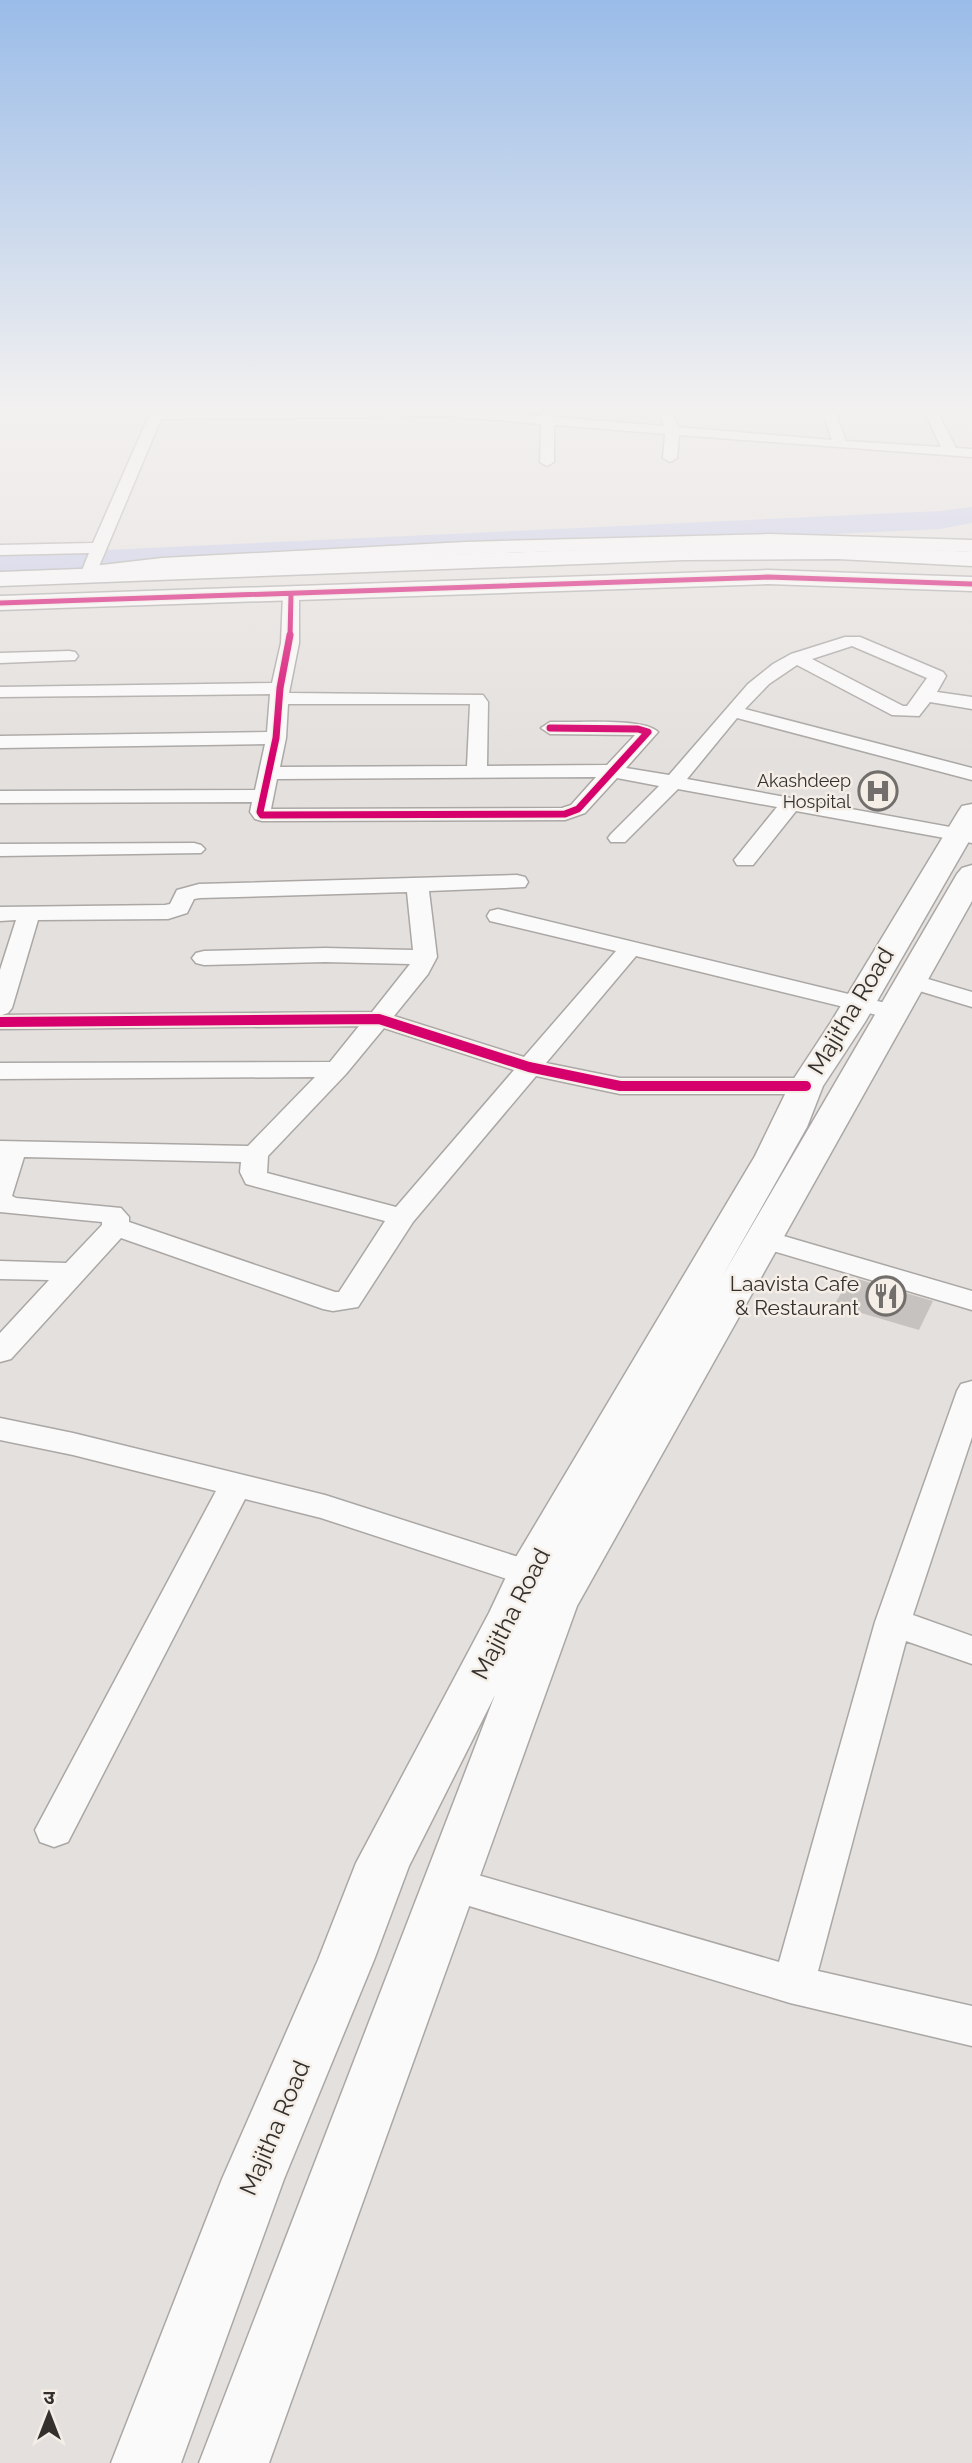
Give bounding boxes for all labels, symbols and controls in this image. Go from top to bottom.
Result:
place label: Akashdeep Hospital [757,770,851,812]
hospital icon: Akashdeep Hospital [857,770,899,812]
street label: Majitha Road [801,942,900,1080]
place label: Laavista Cafe & Restaurant [730,1271,859,1320]
restaurant icon: Laavista Cafe & Restaurant [865,1275,907,1317]
street label: Majitha Road [465,1543,556,1684]
street label: Majitha Road [233,2056,316,2199]
north arrow [14,2379,84,2449]
text: उ [43,2386,55,2408]

